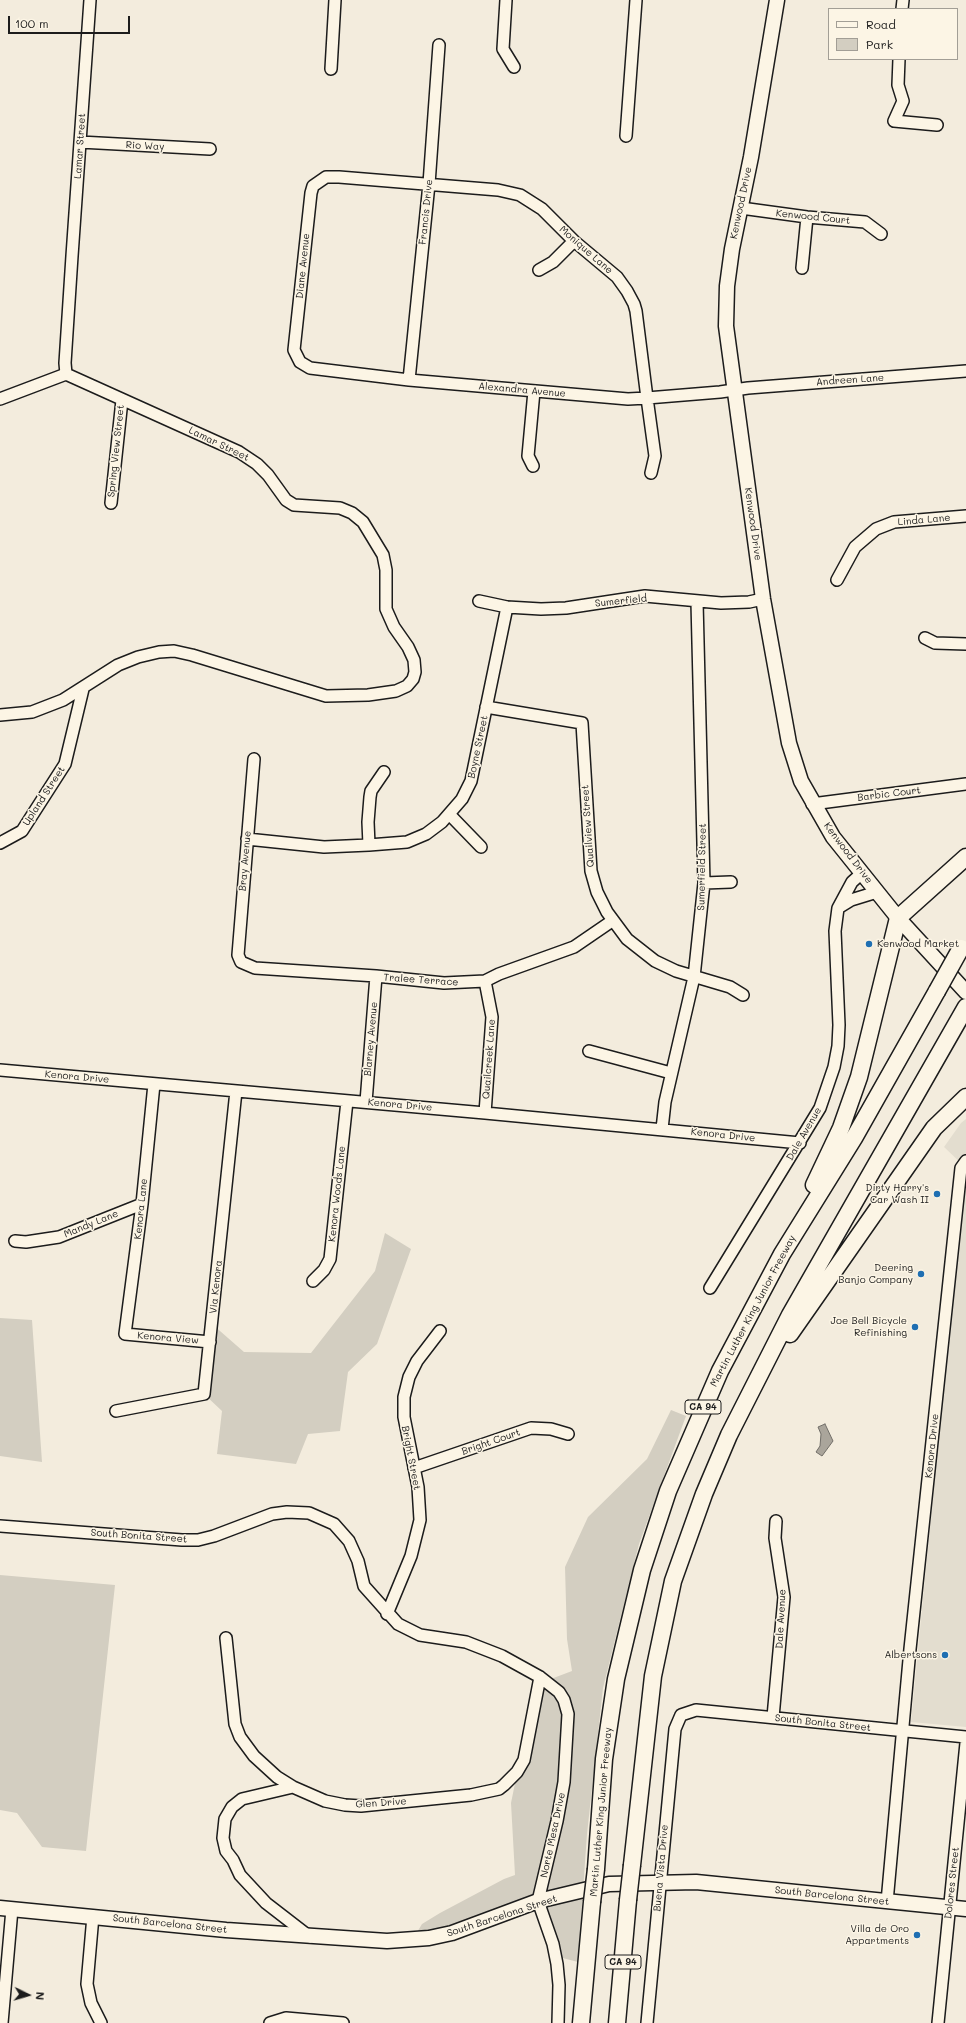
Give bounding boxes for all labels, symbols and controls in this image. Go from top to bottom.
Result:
scale bar [10,8,132,34]
legend [828,8,958,60]
text: 100 m [15,15,49,31]
text: Road [866,16,896,32]
text: Park [866,36,893,52]
street label: Lamar Street [72,113,88,179]
street label: Rio Way [125,139,165,153]
street label: Kenwood Drive [728,166,754,240]
street label: Francis Drive [417,179,435,245]
street label: Kenwood Court [775,207,851,227]
street label: Monique Lane [557,223,615,277]
street label: Diane Avenue [294,233,312,299]
street label: Andreen Lane [816,372,884,388]
street label: Alexandra Avenue [478,380,566,400]
street label: Spring View Street [105,404,127,498]
street label: Lamar Street [187,424,251,464]
street label: Kenwood Drive [742,487,764,561]
street label: Linda Lane [897,512,951,528]
street label: Sumerfield [594,592,648,610]
street label: Boyne Street [465,714,491,780]
street label: Upland Street [20,764,68,828]
street label: Quailview Street [579,784,597,868]
street label: Barbic Court [857,784,921,804]
street label: Kenwood Drive [821,820,875,886]
street label: Sumerfield Street [695,823,709,911]
street label: Bray Avenue [236,830,254,892]
place label: Kenwood Market [877,938,959,950]
marker: Kenwood Market [864,939,874,949]
street label: Tralee Terrace [383,971,459,989]
street label: Blarney Avenue [362,1001,380,1077]
street label: Quailcreek Lane [480,1019,498,1099]
street label: Kenora Drive [44,1068,110,1086]
street label: Kenora Drive [367,1096,433,1114]
street label: Dale Avenue [784,1105,824,1163]
street label: Kenora Drive [690,1126,756,1144]
street label: Kenora Woods Lane [326,1145,348,1243]
street label: Kenora Lane [132,1178,150,1240]
place label: Dirty Harry's Car Wash II [866,1182,929,1206]
marker: Dirty Harry's Car Wash II [932,1189,942,1199]
street label: Mandy Lane [62,1208,120,1240]
street label: Martin Luther King Junior Freeway [708,1233,798,1389]
street label: Via Kenora [207,1260,225,1314]
place label: Deering Banjo Company [838,1262,913,1286]
marker: Deering Banjo Company [916,1269,926,1279]
place label: Joe Bell Bicycle Refinishing [831,1315,907,1338]
marker: Joe Bell Bicycle Refinishing [910,1322,920,1332]
street label: Kenora View [137,1329,199,1347]
road number: CA 94 [685,1400,721,1414]
street label: Kenora Drive [923,1413,941,1479]
street label: Bright Street [399,1425,423,1491]
street label: Bright Court [460,1426,522,1458]
street label: South Bonita Street [90,1527,188,1545]
street label: Dale Avenue [773,1589,789,1649]
place label: Albertsons [884,1649,937,1661]
marker: Albertsons [940,1650,950,1660]
street label: South Bonita Street [774,1712,872,1734]
street label: Martin Luther King Junior Freeway [588,1727,614,1897]
street label: Norte Mesa Drive [538,1791,568,1879]
street label: Glen Drive [355,1795,407,1811]
street label: Buena Vista Drive [651,1824,671,1912]
street label: Dolores Street [942,1846,962,1920]
street label: South Barcelona Street [774,1884,890,1908]
street label: South Barcelona Street [445,1893,559,1939]
street label: South Barcelona Street [112,1912,228,1936]
place label: Villa de Oro Appartments [845,1923,909,1946]
marker: Villa de Oro Appartments [912,1930,922,1940]
road number: CA 94 [605,1955,641,1969]
north arrow [8,1975,48,2015]
text: N [33,1991,48,2001]

